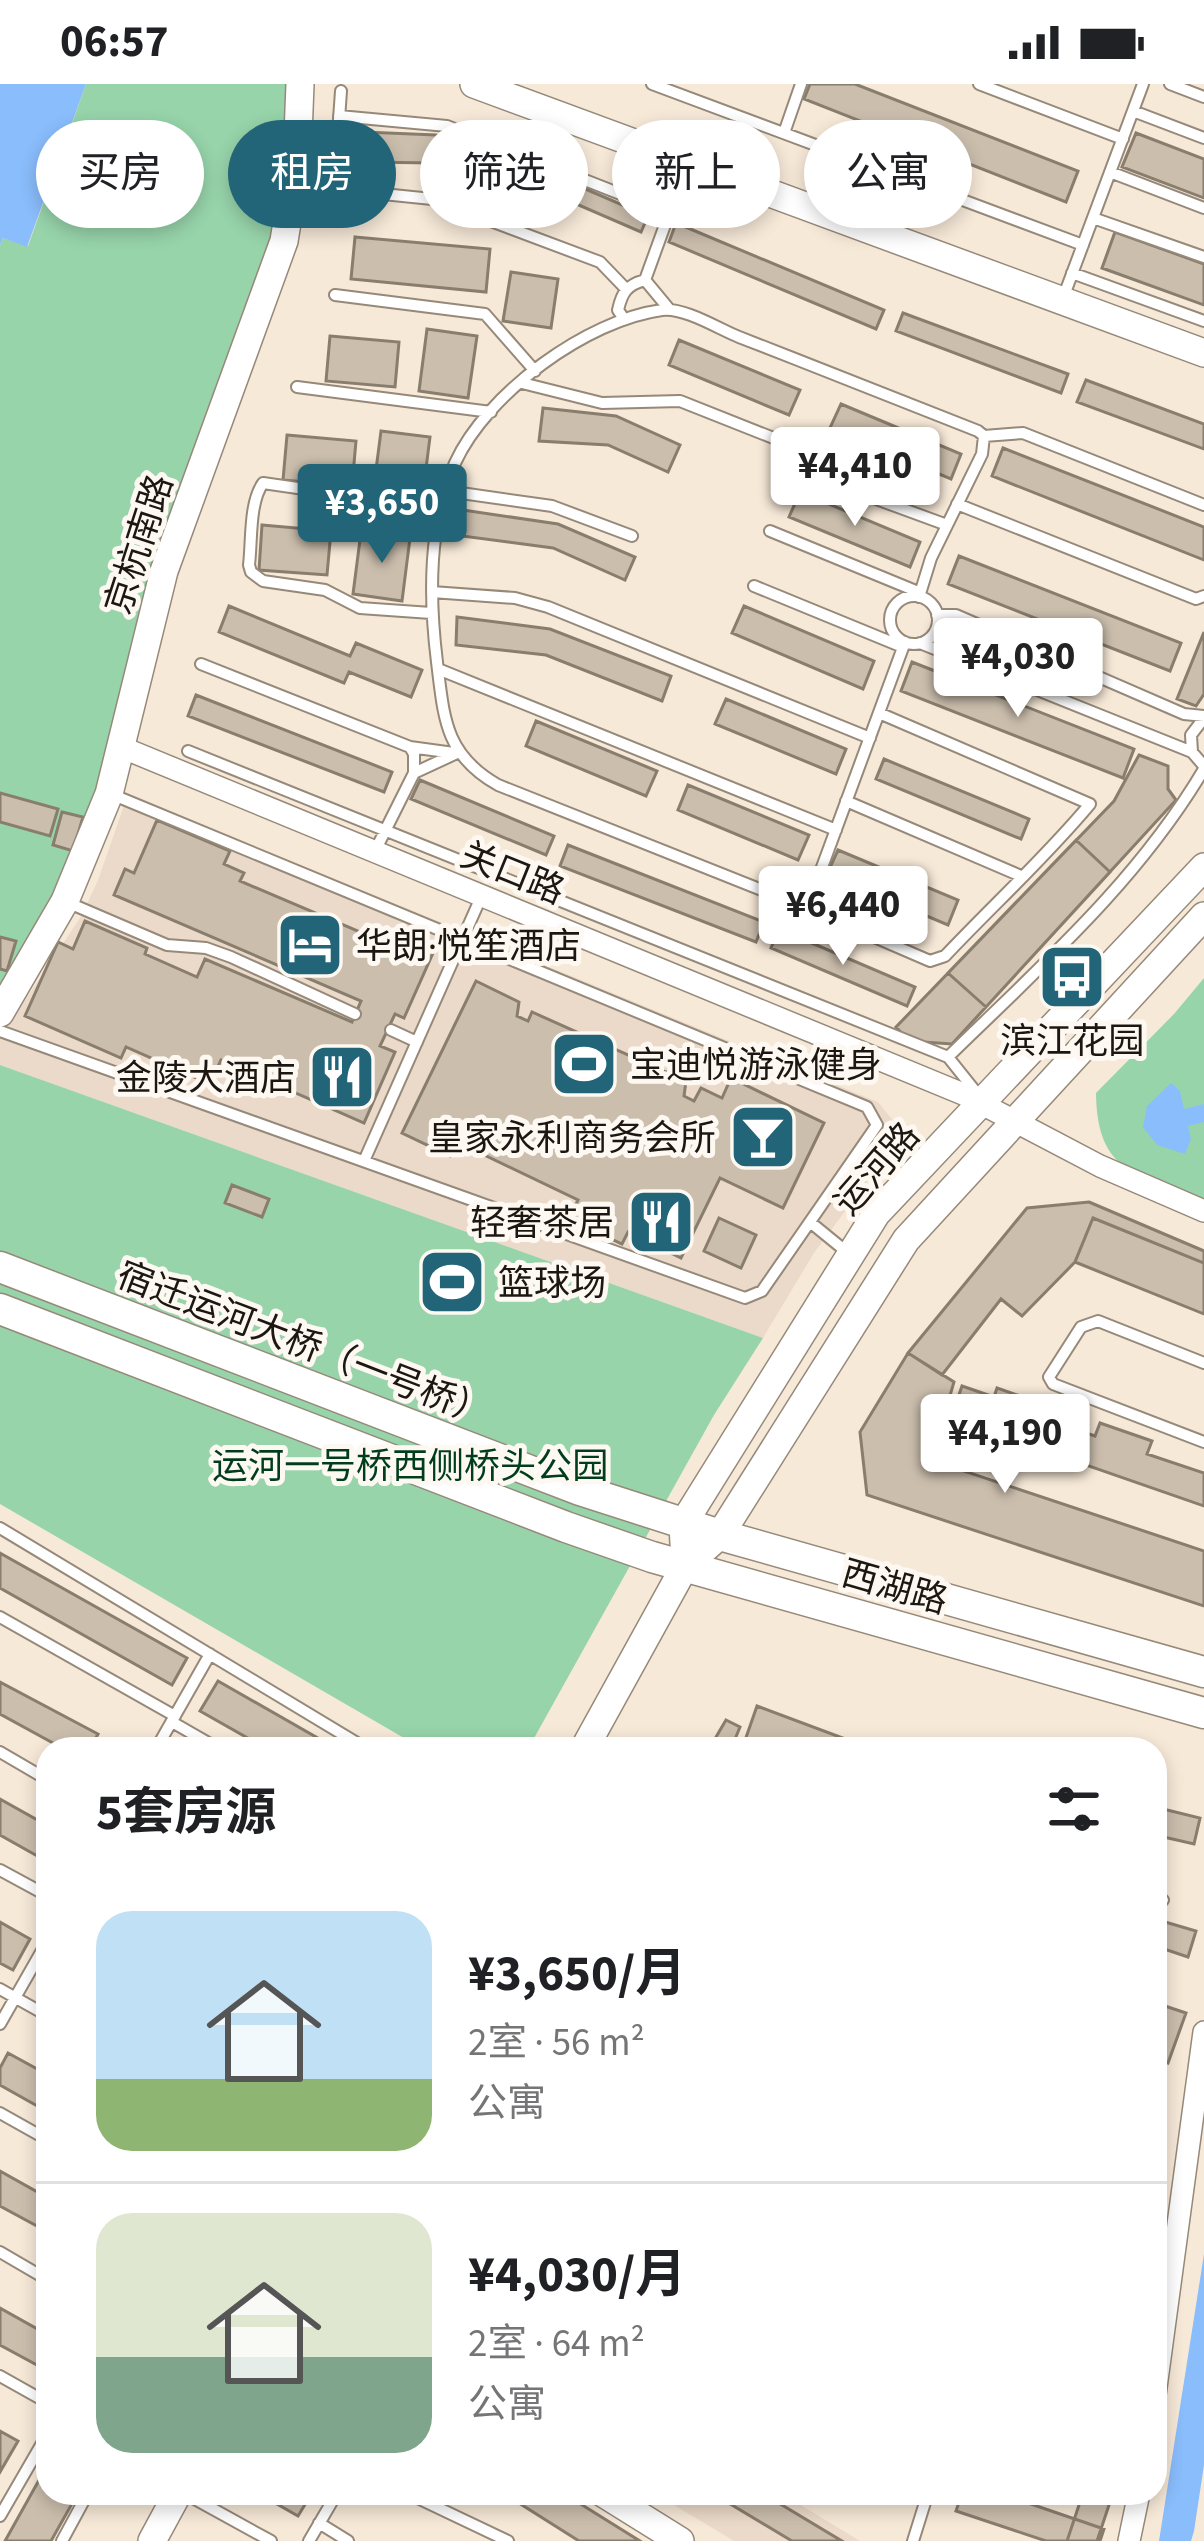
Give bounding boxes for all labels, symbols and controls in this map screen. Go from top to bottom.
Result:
text: 06:57 [60,10,169,74]
chip: 买房 [36,120,204,228]
chip: 租房 [228,120,396,228]
chip: 筛选 [420,120,588,228]
chip: 新上 [612,120,780,228]
chip: 公寓 [804,120,972,228]
pin: ¥4,410 [757,427,953,529]
text: ¥4,410 [798,438,912,494]
pin: ¥3,650 [284,464,480,566]
street label: 京杭南路 [93,468,186,621]
text: ¥3,650 [325,475,439,531]
pin: ¥4,030 [920,618,1116,720]
text: ¥4,030 [961,629,1075,685]
street label: 关口路 [453,830,572,917]
pin: ¥6,440 [745,866,941,968]
text: ¥6,440 [786,877,900,933]
hotel icon: 华朗·悦笙酒店 [275,910,345,980]
place label: 华朗·悦笙酒店 [356,921,581,972]
bus stop icon: 滨江花园 [1037,942,1107,1012]
place label: 滨江花园 [1000,1016,1144,1067]
sports icon: 宝迪悦游泳健身 [549,1029,619,1099]
place label: 宝迪悦游泳健身 [630,1040,882,1091]
restaurant icon: 金陵大酒店 [307,1042,377,1112]
place label: 金陵大酒店 [116,1053,296,1104]
bar icon: 皇家永利商务会所 [728,1102,798,1172]
street label: 运河路 [822,1111,932,1226]
place label: 皇家永利商务会所 [428,1113,716,1164]
restaurant icon: 轻奢茶居 [626,1187,696,1257]
place label: 轻奢茶居 [470,1198,614,1249]
sports icon: 篮球场 [417,1247,487,1317]
street label: 宿迁运河大桥（一号桥） [109,1250,497,1439]
place label: 篮球场 [498,1258,606,1309]
pin: ¥4,190 [907,1394,1103,1496]
text: ¥4,190 [948,1405,1062,1461]
park label: 运河一号桥西侧桥头公园 [212,1441,608,1492]
street label: 西湖路 [836,1548,954,1627]
icon: filters [1041,1776,1107,1842]
text: 5套房源 [96,1777,276,1849]
text: ¥3,650/月 [468,1938,686,2010]
icon: home [192,1959,336,2103]
text: 2室 · 56 m² [468,2015,645,2071]
text: 公寓 [468,2076,546,2132]
text: ¥4,030/月 [468,2239,686,2311]
icon: home [192,2261,336,2405]
text: 2室 · 64 m² [468,2316,645,2372]
text: 公寓 [468,2377,546,2433]

